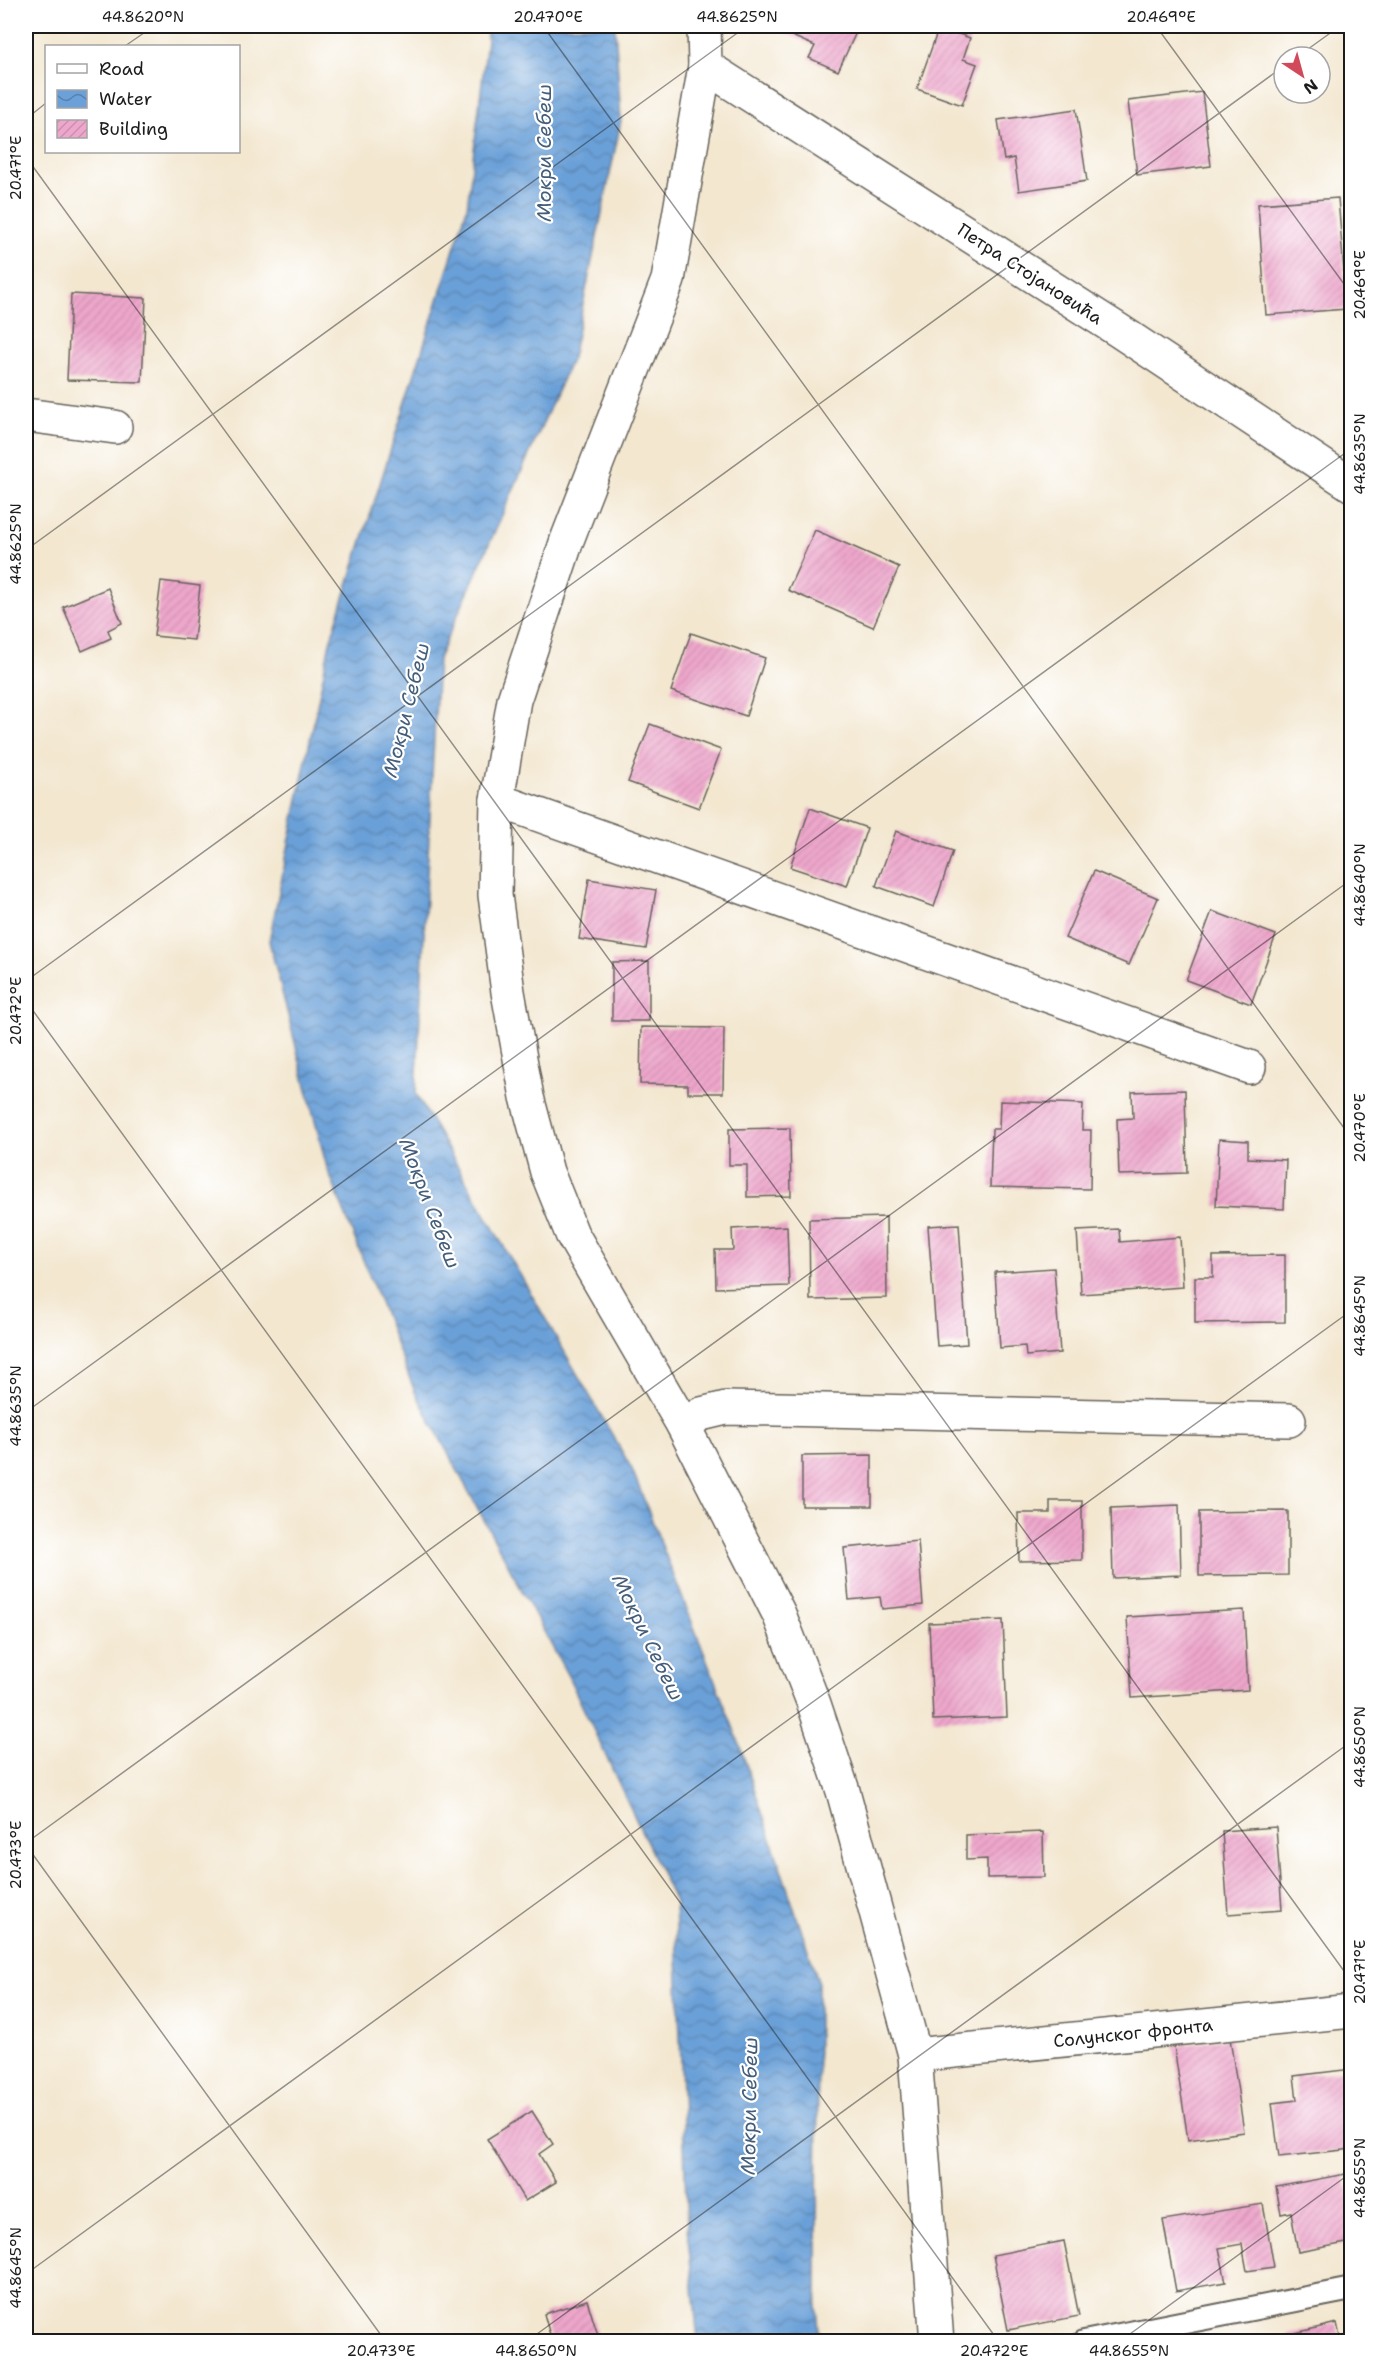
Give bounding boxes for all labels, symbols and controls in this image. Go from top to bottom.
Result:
text: 44.8620°N [102,7,184,27]
text: 20.470°E [513,7,583,27]
text: 44.8625°N [696,7,778,27]
text: 20.469°E [1126,7,1196,27]
legend [45,45,240,153]
north arrow [1272,45,1332,105]
text: Road [99,57,144,81]
text: N [1299,75,1322,99]
water label: Мокри Себеш [531,84,557,222]
text: Water [99,87,152,111]
text: Building [99,117,168,141]
text: 20.471°E [6,136,26,200]
street label: Петра Стојановића [953,218,1107,330]
text: 20.469°E [1350,250,1370,320]
text: 44.8635°N [1350,413,1370,495]
text: 44.8625°N [6,503,26,585]
water label: Мокри Себеш [377,640,435,780]
text: 44.8640°N [1350,843,1370,927]
text: 20.472°E [6,977,26,1045]
text: 20.470°E [1350,1093,1370,1163]
water label: Мокри Себеш [393,1134,467,1272]
text: 44.8645°N [1350,1275,1370,1357]
text: 44.8635°N [6,1365,26,1447]
water label: Мокри Себеш [606,1569,690,1705]
text: 44.8650°N [1350,1706,1370,1788]
text: 20.473°E [6,1821,26,1889]
text: 20.471°E [1350,1940,1370,2004]
street label: Солунског фронта [1052,2013,1214,2053]
water label: Мокри Себеш [735,2037,763,2175]
text: 44.8655°N [1350,2138,1370,2218]
text: 44.8645°N [6,2227,26,2309]
text: 20.473°E [347,2341,415,2361]
text: 44.8650°N [495,2341,577,2361]
text: 20.472°E [960,2341,1028,2361]
text: 44.8655°N [1089,2341,1169,2361]

